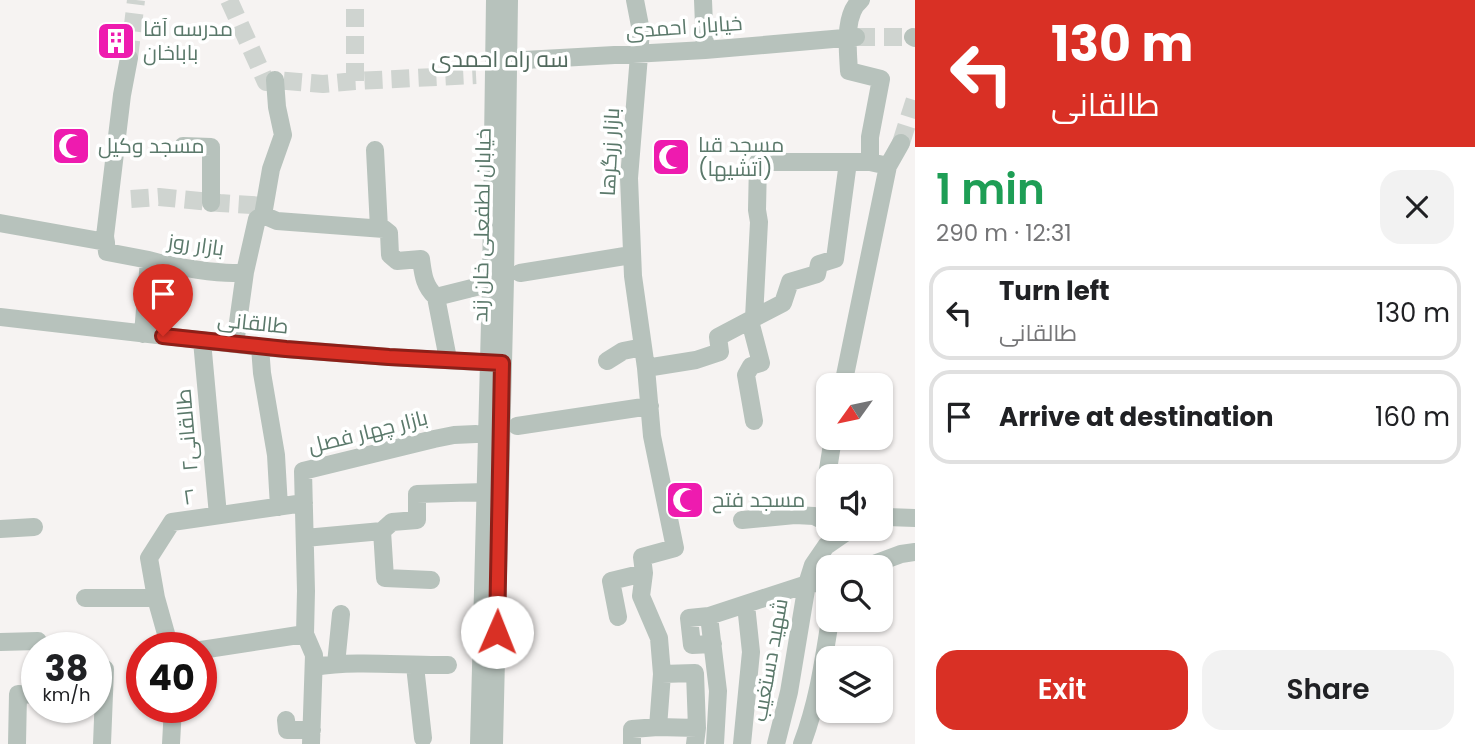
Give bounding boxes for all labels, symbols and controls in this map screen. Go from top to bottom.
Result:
street label: خیابان احمدی [625,8,743,45]
text: 130 m [1051,10,1193,78]
place label: مدرسه آقا باباخان [143,14,233,67]
building icon: مدرسه آقا باباخان [95,20,137,62]
icon: left [936,28,1027,119]
district label: سه راه احمدی [431,43,569,75]
text: طالقانی [1051,82,1160,127]
street label: بازار زرگرها [593,107,626,197]
mosque icon: مسجد وکیل [50,125,92,167]
street label: خیابان لطفعلی خان زند [465,128,498,322]
place label: مسجد قبا (آتشیها) [698,130,784,183]
place label: مسجد وکیل [98,131,204,160]
mosque icon: مسجد قبا (آتشیها) [650,136,692,178]
text: 1 min [936,160,1045,219]
button: close [1380,170,1454,244]
text: 290 m · 12:31 [936,217,1072,249]
street label: بازار روز [165,226,226,263]
pin [133,264,193,336]
text: Turn left [999,273,1110,309]
icon: arrive [144,275,182,313]
icon: left [940,294,978,332]
text: 130 m [1376,295,1450,331]
street label: طالقانی [216,304,290,341]
text: طالقانی [999,317,1077,349]
north arrow [816,373,892,450]
map controls [816,373,893,723]
street label: طالقانی۲ [168,388,205,472]
icon: arrive [940,398,978,436]
text: Arrive at destination [999,399,1274,435]
text: 160 m [1375,399,1450,435]
street label: بازار چهار فصل [305,403,431,460]
button: sound [816,464,893,541]
mosque icon: مسجد فتح [664,479,706,521]
street label: ۲ [181,481,196,512]
place label: مسجد فتح [712,485,805,514]
button: search [816,555,893,632]
position arrow [460,595,534,669]
street label: شهید دستغیب [744,596,795,724]
speed limit sign: 40 [126,632,217,723]
text: 38 [45,644,88,693]
button: layers [816,646,893,723]
button: Exit [936,650,1188,730]
button: Share [1202,650,1454,730]
text: km/h [43,682,90,707]

